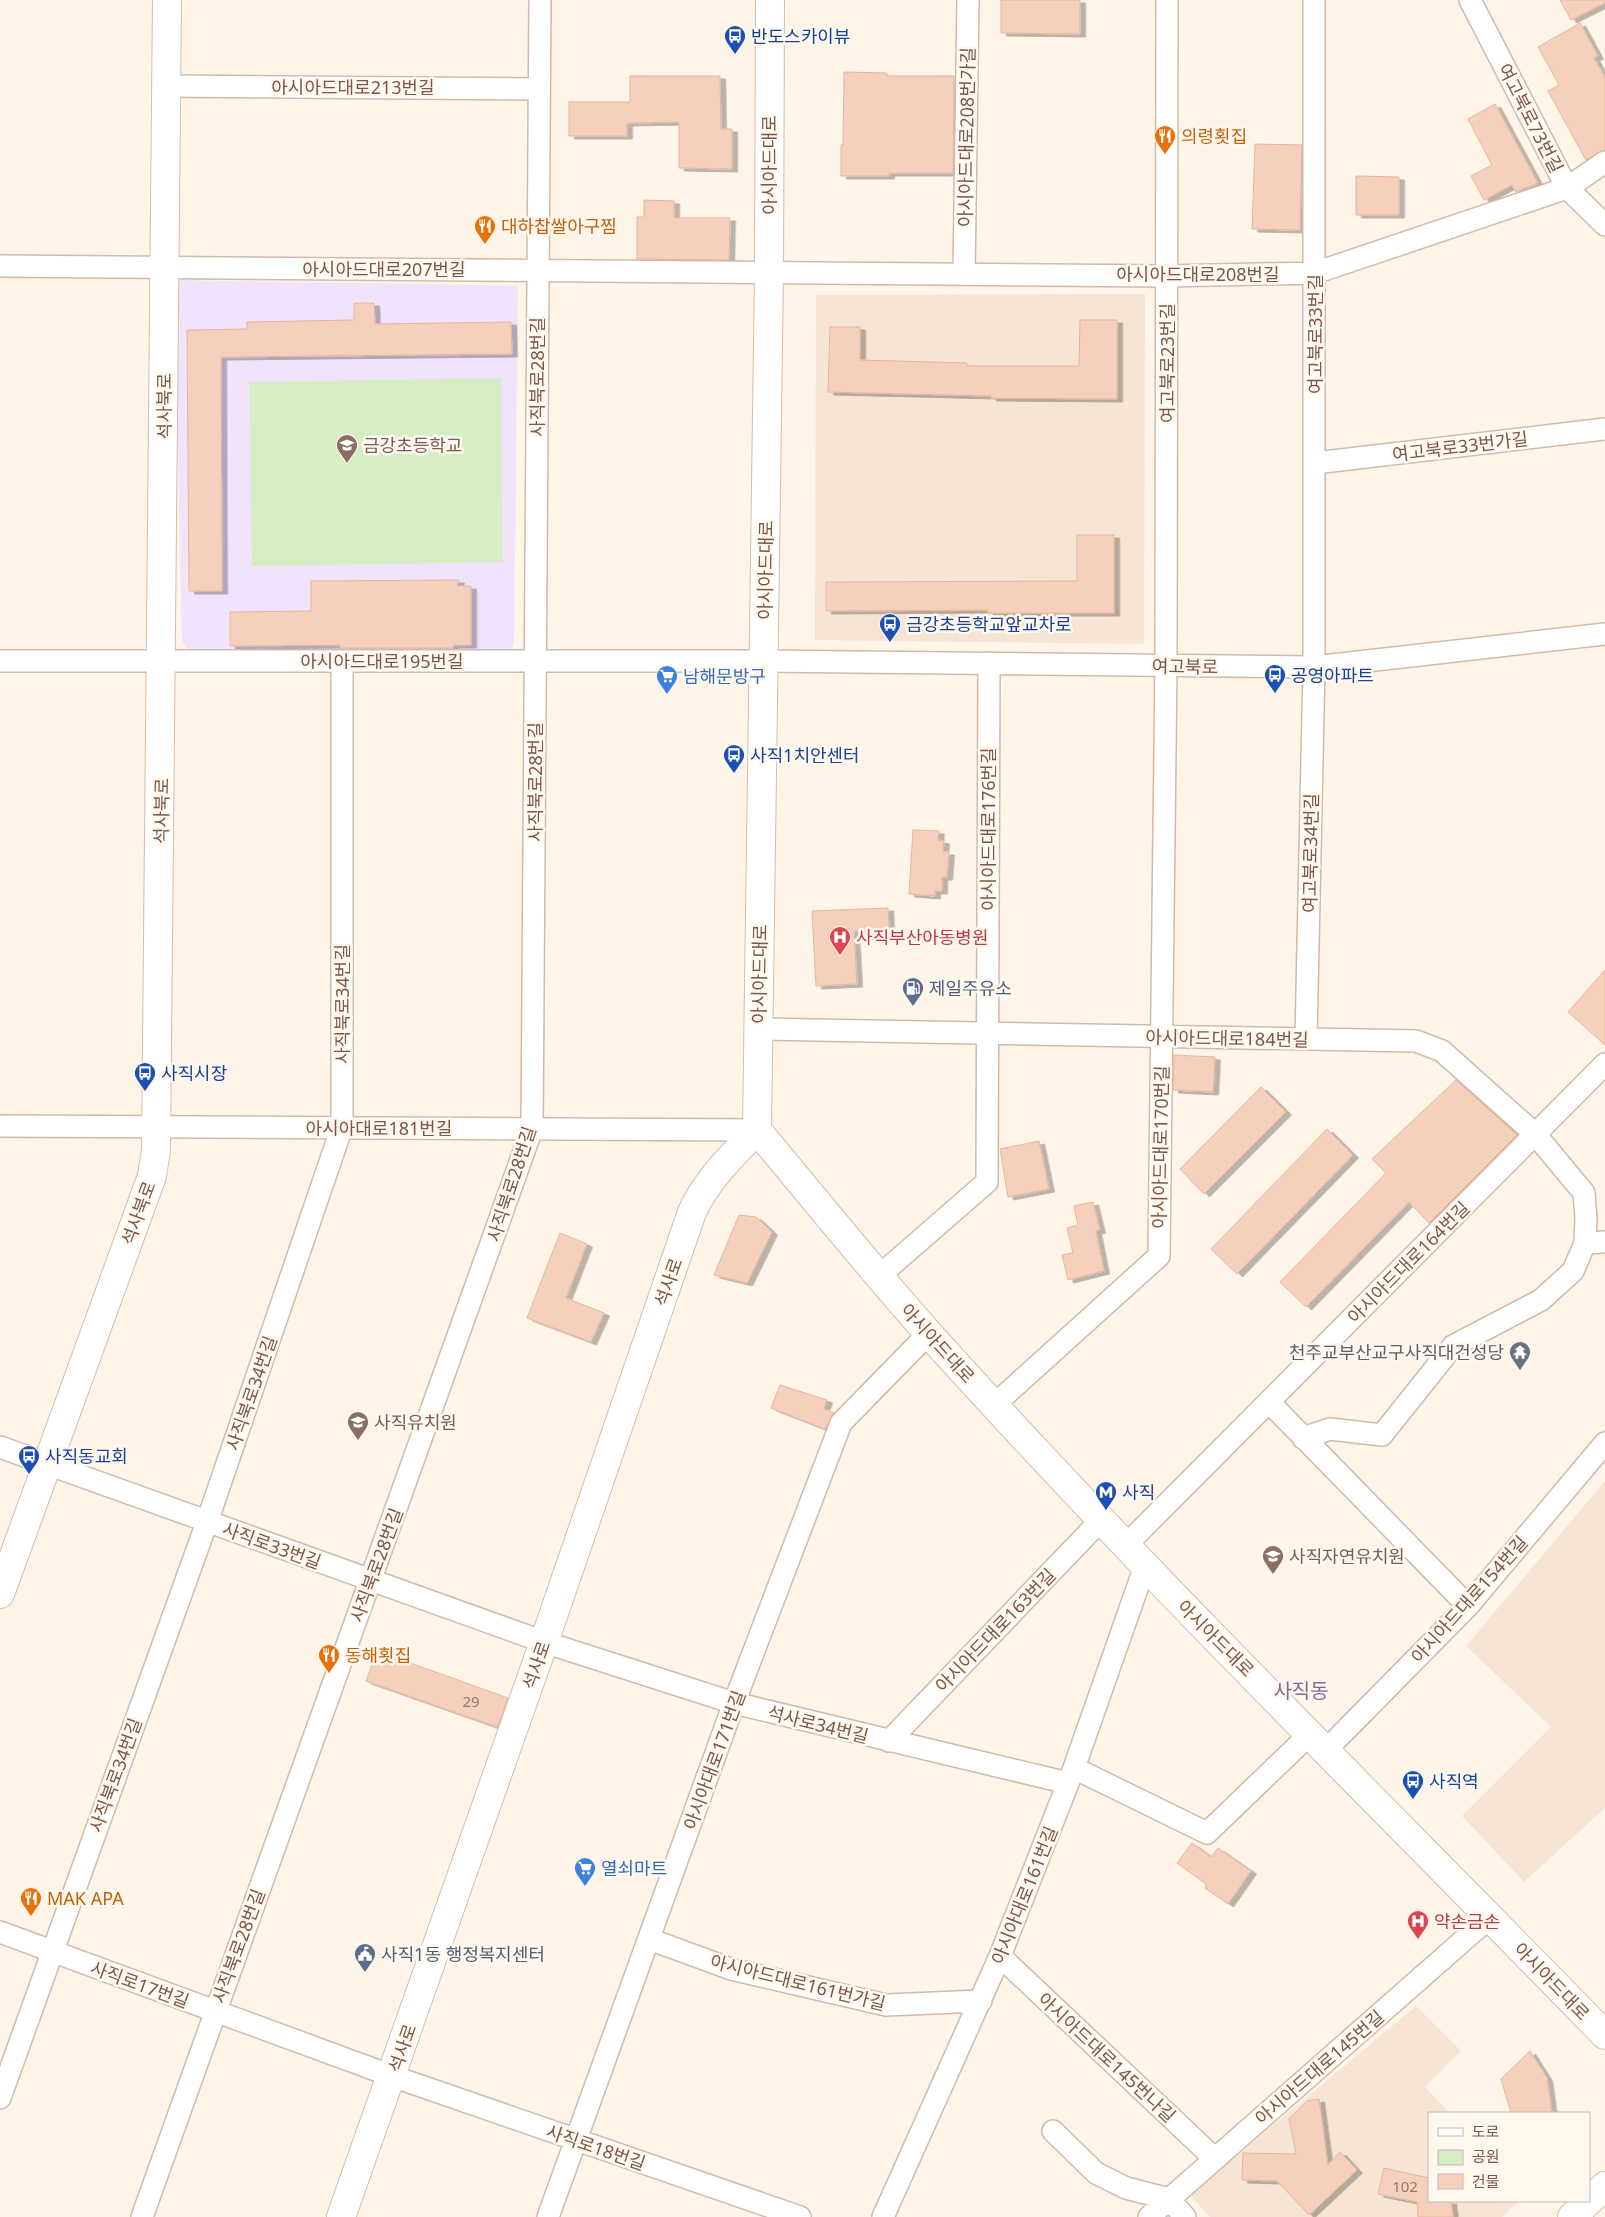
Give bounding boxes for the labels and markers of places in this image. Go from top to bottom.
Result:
bus stop icon: 반도스카이뷰 [723,24,747,55]
place label: 반도스카이뷰 [751,24,850,48]
restaurant icon: 의령횟집 [1153,124,1177,155]
place label: 의령횟집 [1181,124,1247,148]
restaurant icon: 대하찹쌀아구찜 [473,214,497,245]
place label: 대하찹쌀아구찜 [501,214,617,238]
school or university icon: 금강초등학교 [335,433,359,464]
place label: 금강초등학교 [363,433,462,457]
bus stop icon: 금강초등학교앞교차로 [878,612,902,643]
place label: 금강초등학교앞교차로 [906,612,1072,636]
bus stop icon: 공영아파트 [1263,663,1287,694]
place label: 공영아파트 [1291,663,1374,687]
supermarket icon: 남해문방구 [655,664,679,695]
place label: 남해문방구 [683,664,766,688]
bus stop icon: 사직1치안센터 [722,743,746,774]
place label: 사직1치안센터 [750,743,860,767]
hospital icon: 사직부산아동병원 [828,925,852,956]
place label: 사직부산아동병원 [856,925,988,949]
fuel station icon: 제일주유소 [901,976,925,1007]
place label: 제일주유소 [929,976,1012,1000]
bus stop icon: 사직시장 [133,1061,157,1092]
place label: 사직시장 [161,1061,227,1085]
place label: 천주교부산교구사직대건성당 [1289,1340,1504,1364]
temple icon: 천주교부산교구사직대건성당 [1508,1340,1532,1371]
school or university icon: 사직유치원 [346,1410,370,1441]
place label: 사직유치원 [374,1410,457,1434]
bus stop icon: 사직동교회 [17,1444,41,1475]
place label: 사직동교회 [45,1444,128,1468]
metro station icon: 사직 [1094,1480,1118,1511]
place label: 사직 [1122,1480,1155,1504]
school or university icon: 사직자연유치원 [1261,1544,1285,1575]
place label: 사직자연유치원 [1289,1544,1405,1568]
restaurant icon: 동해횟집 [317,1643,341,1674]
place label: 동해횟집 [345,1643,411,1667]
bus stop icon: 사직역 [1401,1769,1425,1800]
place label: 사직역 [1429,1769,1479,1793]
supermarket icon: 열쇠마트 [573,1856,597,1887]
place label: 열쇠마트 [601,1856,667,1880]
restaurant icon: MAK APA [19,1886,43,1917]
place label: MAK APA [47,1886,124,1910]
hospital icon: 약손금손 [1406,1909,1430,1940]
place label: 약손금손 [1434,1909,1500,1933]
public building icon: 사직1동 행정복지센터 [353,1942,377,1973]
place label: 사직1동 행정복지센터 [381,1942,545,1966]

